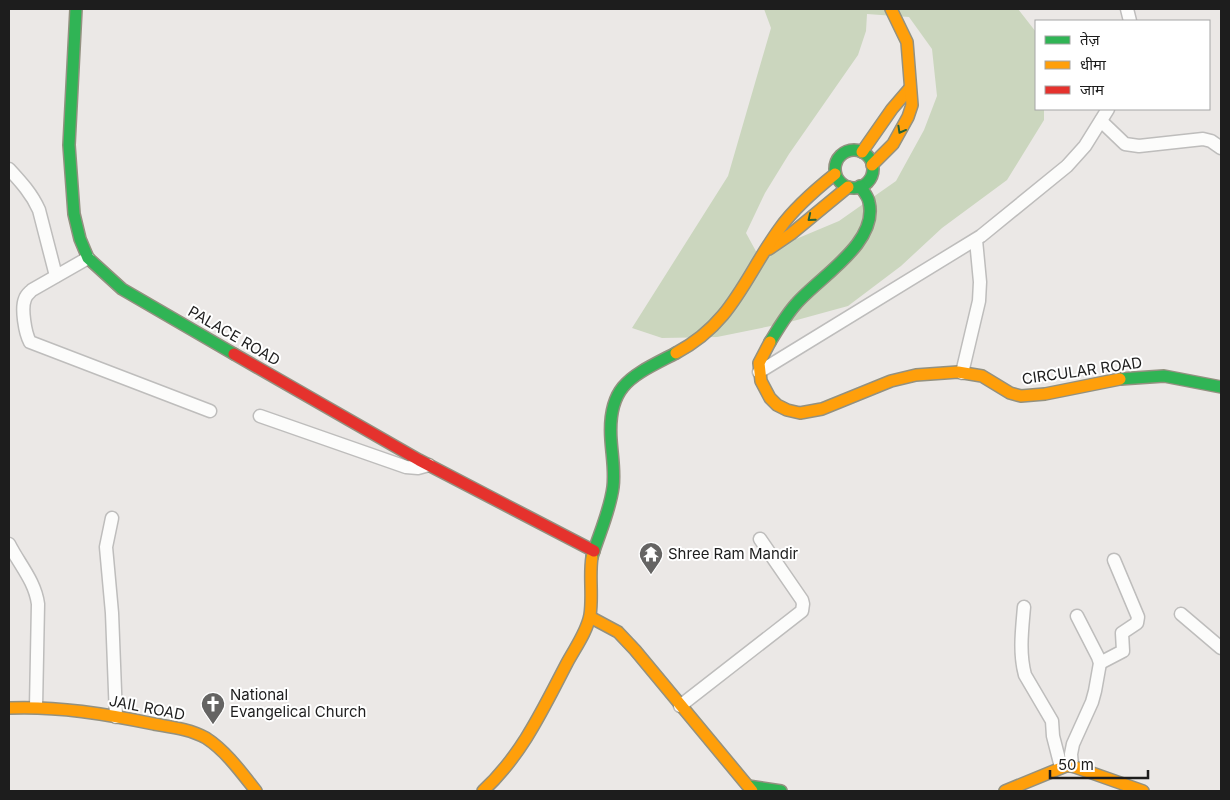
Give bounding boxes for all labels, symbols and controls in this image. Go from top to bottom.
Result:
legend [1035,20,1210,110]
text: तेज़ [1080,30,1101,49]
text: धीमा [1080,55,1107,74]
text: जाम [1080,80,1105,99]
one-way arrow [897,125,907,134]
one-way arrow [807,213,816,222]
street label: PALACE ROAD [185,302,284,370]
street label: CIRCULAR ROAD [1021,353,1143,388]
temple icon: Shree Ram Mandir [638,541,664,575]
place label: Shree Ram Mandir [668,544,799,563]
place label: National Evangelical Church [230,685,366,721]
street label: JAIL ROAD [107,691,187,724]
church icon: National Evangelical Church [200,691,226,725]
scale bar [1050,748,1148,780]
text: 50 m [1058,755,1094,774]

